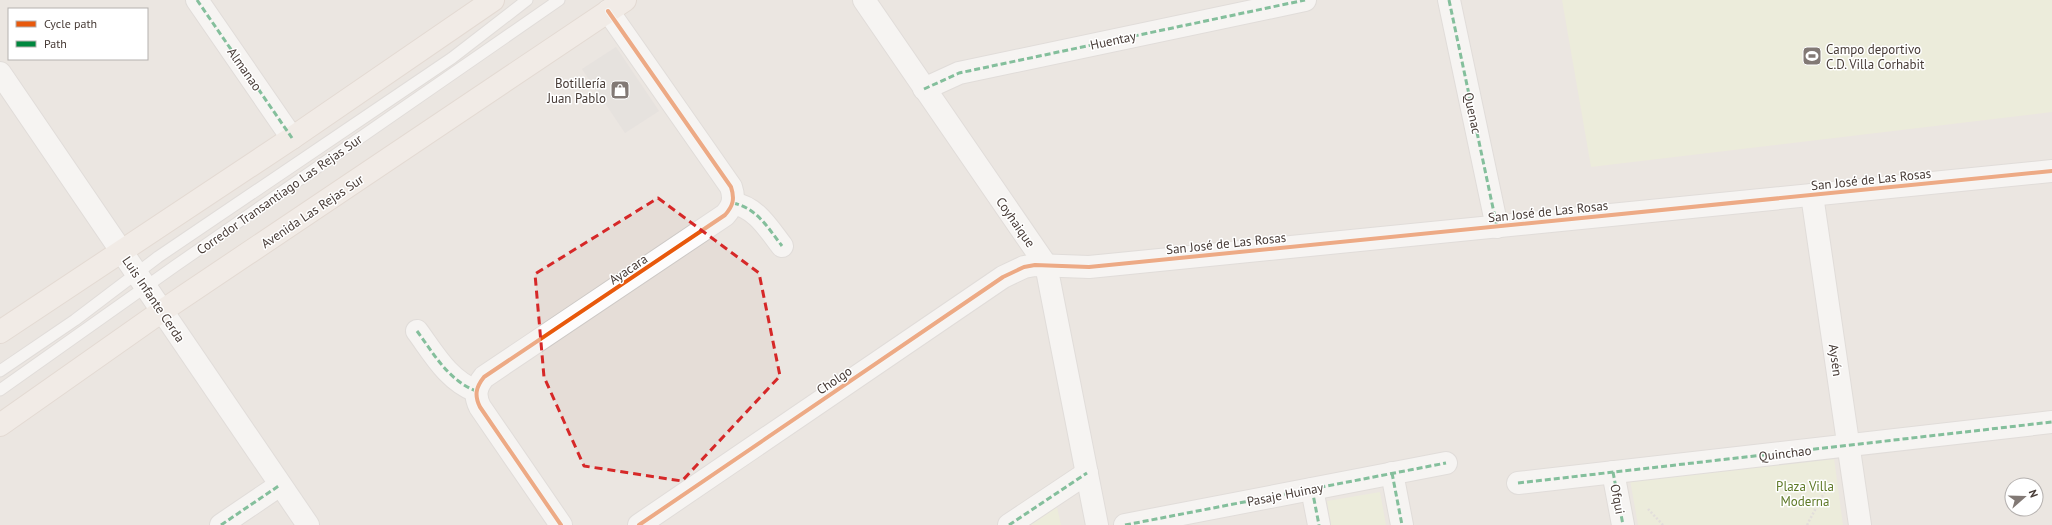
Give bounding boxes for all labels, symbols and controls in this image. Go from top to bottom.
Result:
legend [8,8,148,60]
text: Cycle path [44,16,97,31]
street label: Huentay [1089,27,1138,54]
text: Path [44,36,67,51]
place label: Campo deportivo C.D. Villa Corhabit [1826,41,1925,73]
street label: Almanao [224,44,266,94]
sports icon: Campo deportivo C.D. Villa Corhabit [1801,45,1823,67]
place label: Botillería Juan Pablo [546,75,606,107]
shop icon: Botillería Juan Pablo [609,79,631,101]
street label: Quenac [1460,91,1485,136]
street label: Corredor Transantiago Las Rejas Sur [193,130,366,258]
street label: San José de Las Rosas [1810,165,1932,194]
street label: Avenida Las Rejas Sur [258,170,367,252]
street label: Coyhaique [992,194,1039,251]
street label: San José de Las Rosas [1487,197,1609,226]
street label: San José de Las Rosas [1165,229,1287,258]
street label: Ayacara [606,250,651,288]
street label: Luis Infante Cerda [119,253,189,346]
street label: Aysén [1825,343,1846,377]
street label: Cholgo [813,362,855,398]
street label: Quinchao [1758,442,1812,465]
north arrow [2004,477,2044,517]
park label: Plaza Villa Moderna [1776,478,1834,510]
street label: Pasaje Huinay [1245,479,1325,510]
street label: Ofqui [1606,483,1629,516]
text: N [2026,488,2041,499]

